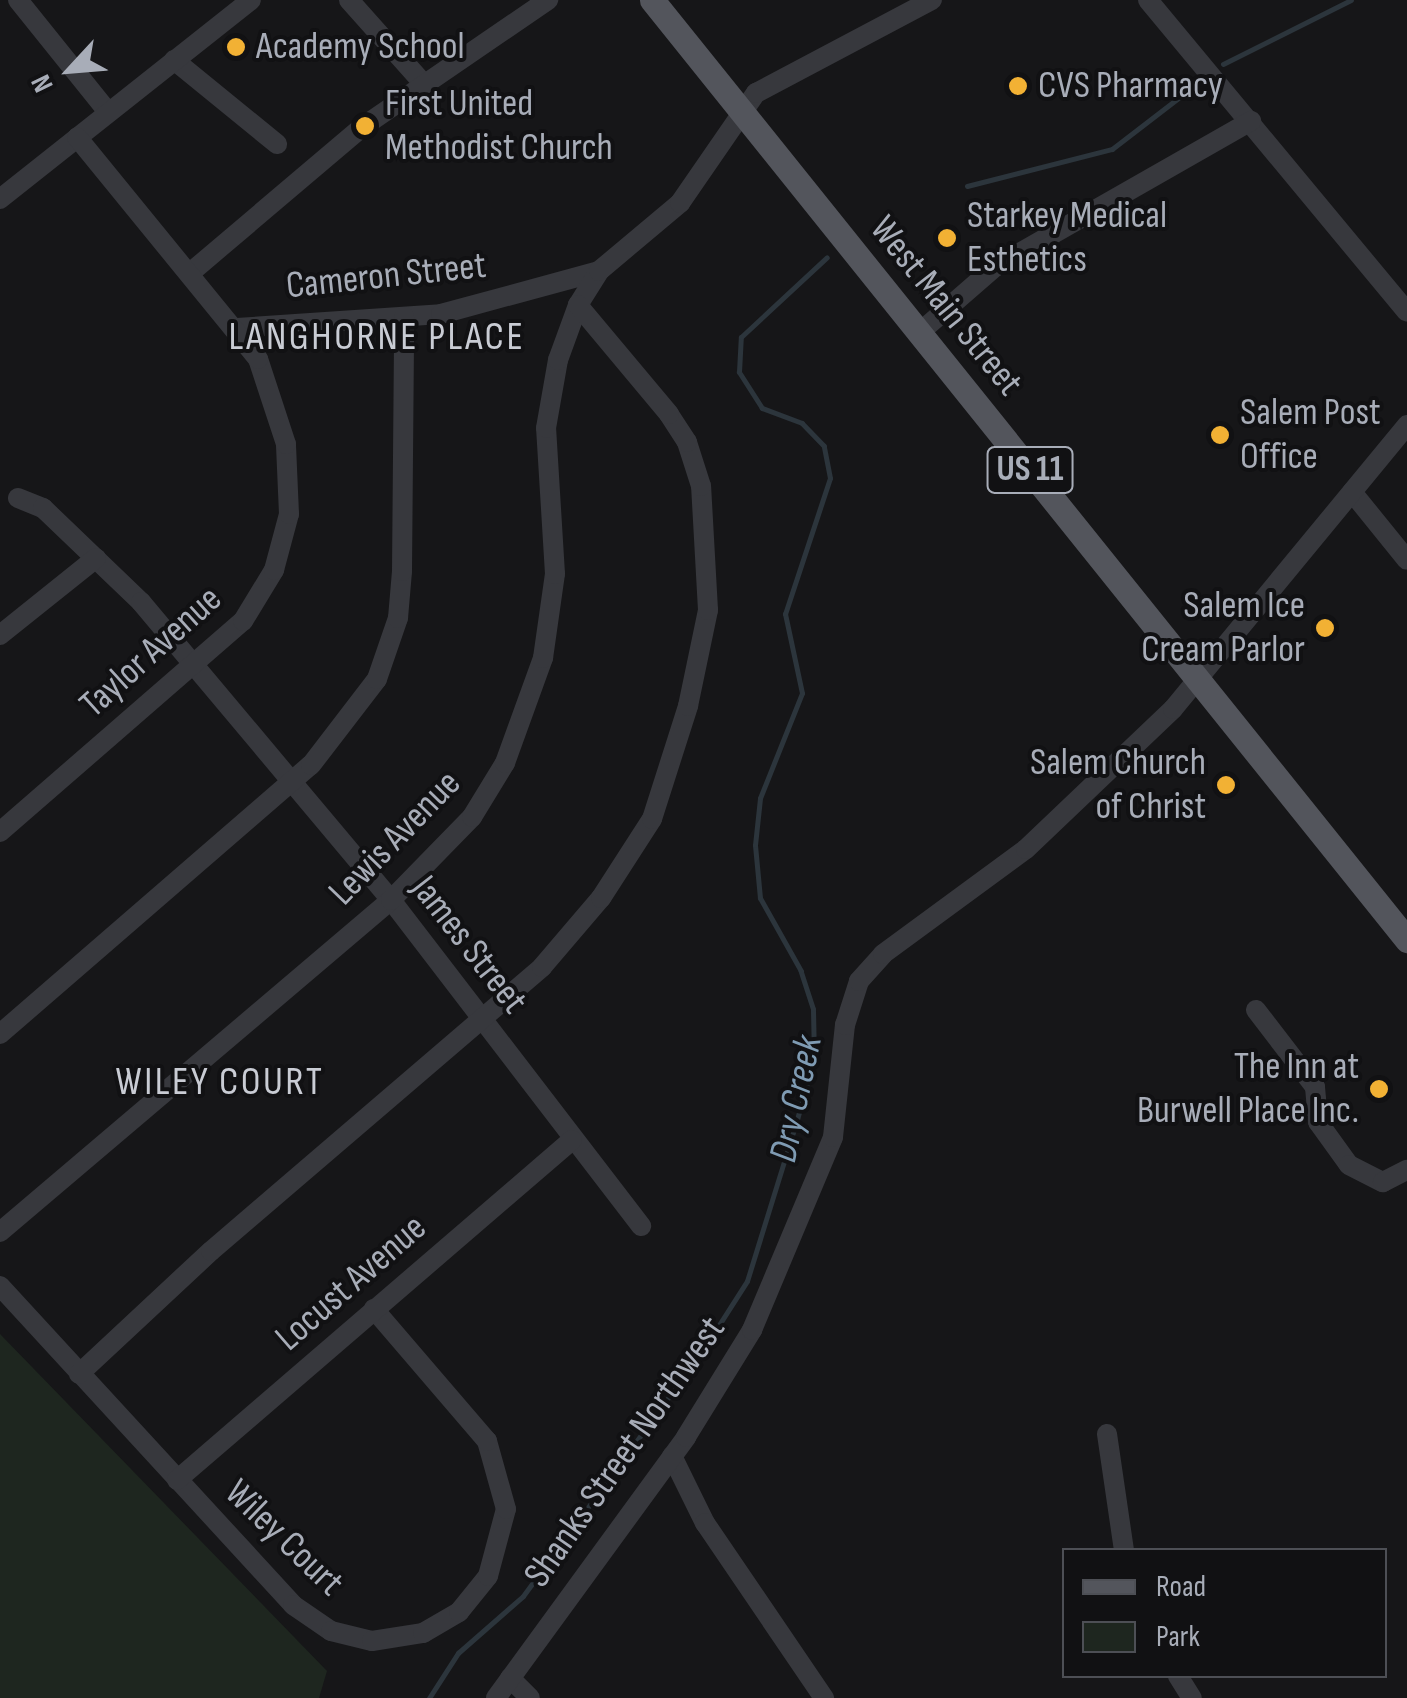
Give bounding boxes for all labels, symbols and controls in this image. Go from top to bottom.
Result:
north arrow [20,20,120,120]
place label: Academy School [256,24,465,70]
marker: Academy School [225,36,247,58]
place label: CVS Pharmacy [1038,63,1223,109]
text: N [24,69,61,97]
marker: CVS Pharmacy [1007,75,1029,97]
place label: First United Methodist Church [385,81,613,170]
marker: First United Methodist Church [354,115,376,137]
place label: Starkey Medical Esthetics [967,193,1167,282]
street label: West Main Street [860,207,1032,405]
marker: Starkey Medical Esthetics [936,227,958,249]
street label: Cameron Street [284,243,488,309]
district label: LANGHORNE PLACE [229,313,525,361]
place label: Salem Post Office [1240,390,1381,479]
marker: Salem Post Office [1209,424,1231,446]
road number: US 11 [985,440,1075,500]
street label: Taylor Avenue [71,577,231,727]
place label: Salem Ice Cream Parlor [1141,583,1305,672]
marker: Salem Ice Cream Parlor [1314,617,1336,639]
place label: Salem Church of Christ [1030,740,1206,829]
street label: Lewis Avenue [320,761,470,915]
marker: Salem Church of Christ [1215,774,1237,796]
street label: James Street [401,867,537,1023]
water label: Dry Creek [759,1031,833,1167]
place label: The Inn at Burwell Place Inc. [1137,1044,1359,1134]
district label: WILEY COURT [116,1058,324,1106]
marker: The Inn at Burwell Place Inc. [1368,1078,1390,1100]
street label: Locust Avenue [266,1205,436,1361]
street label: Shanks Street Northwest [515,1308,735,1596]
street label: Wiley Court [215,1470,353,1606]
legend [1062,1548,1387,1678]
text: Road [1156,1569,1206,1605]
text: Park [1156,1619,1200,1655]

